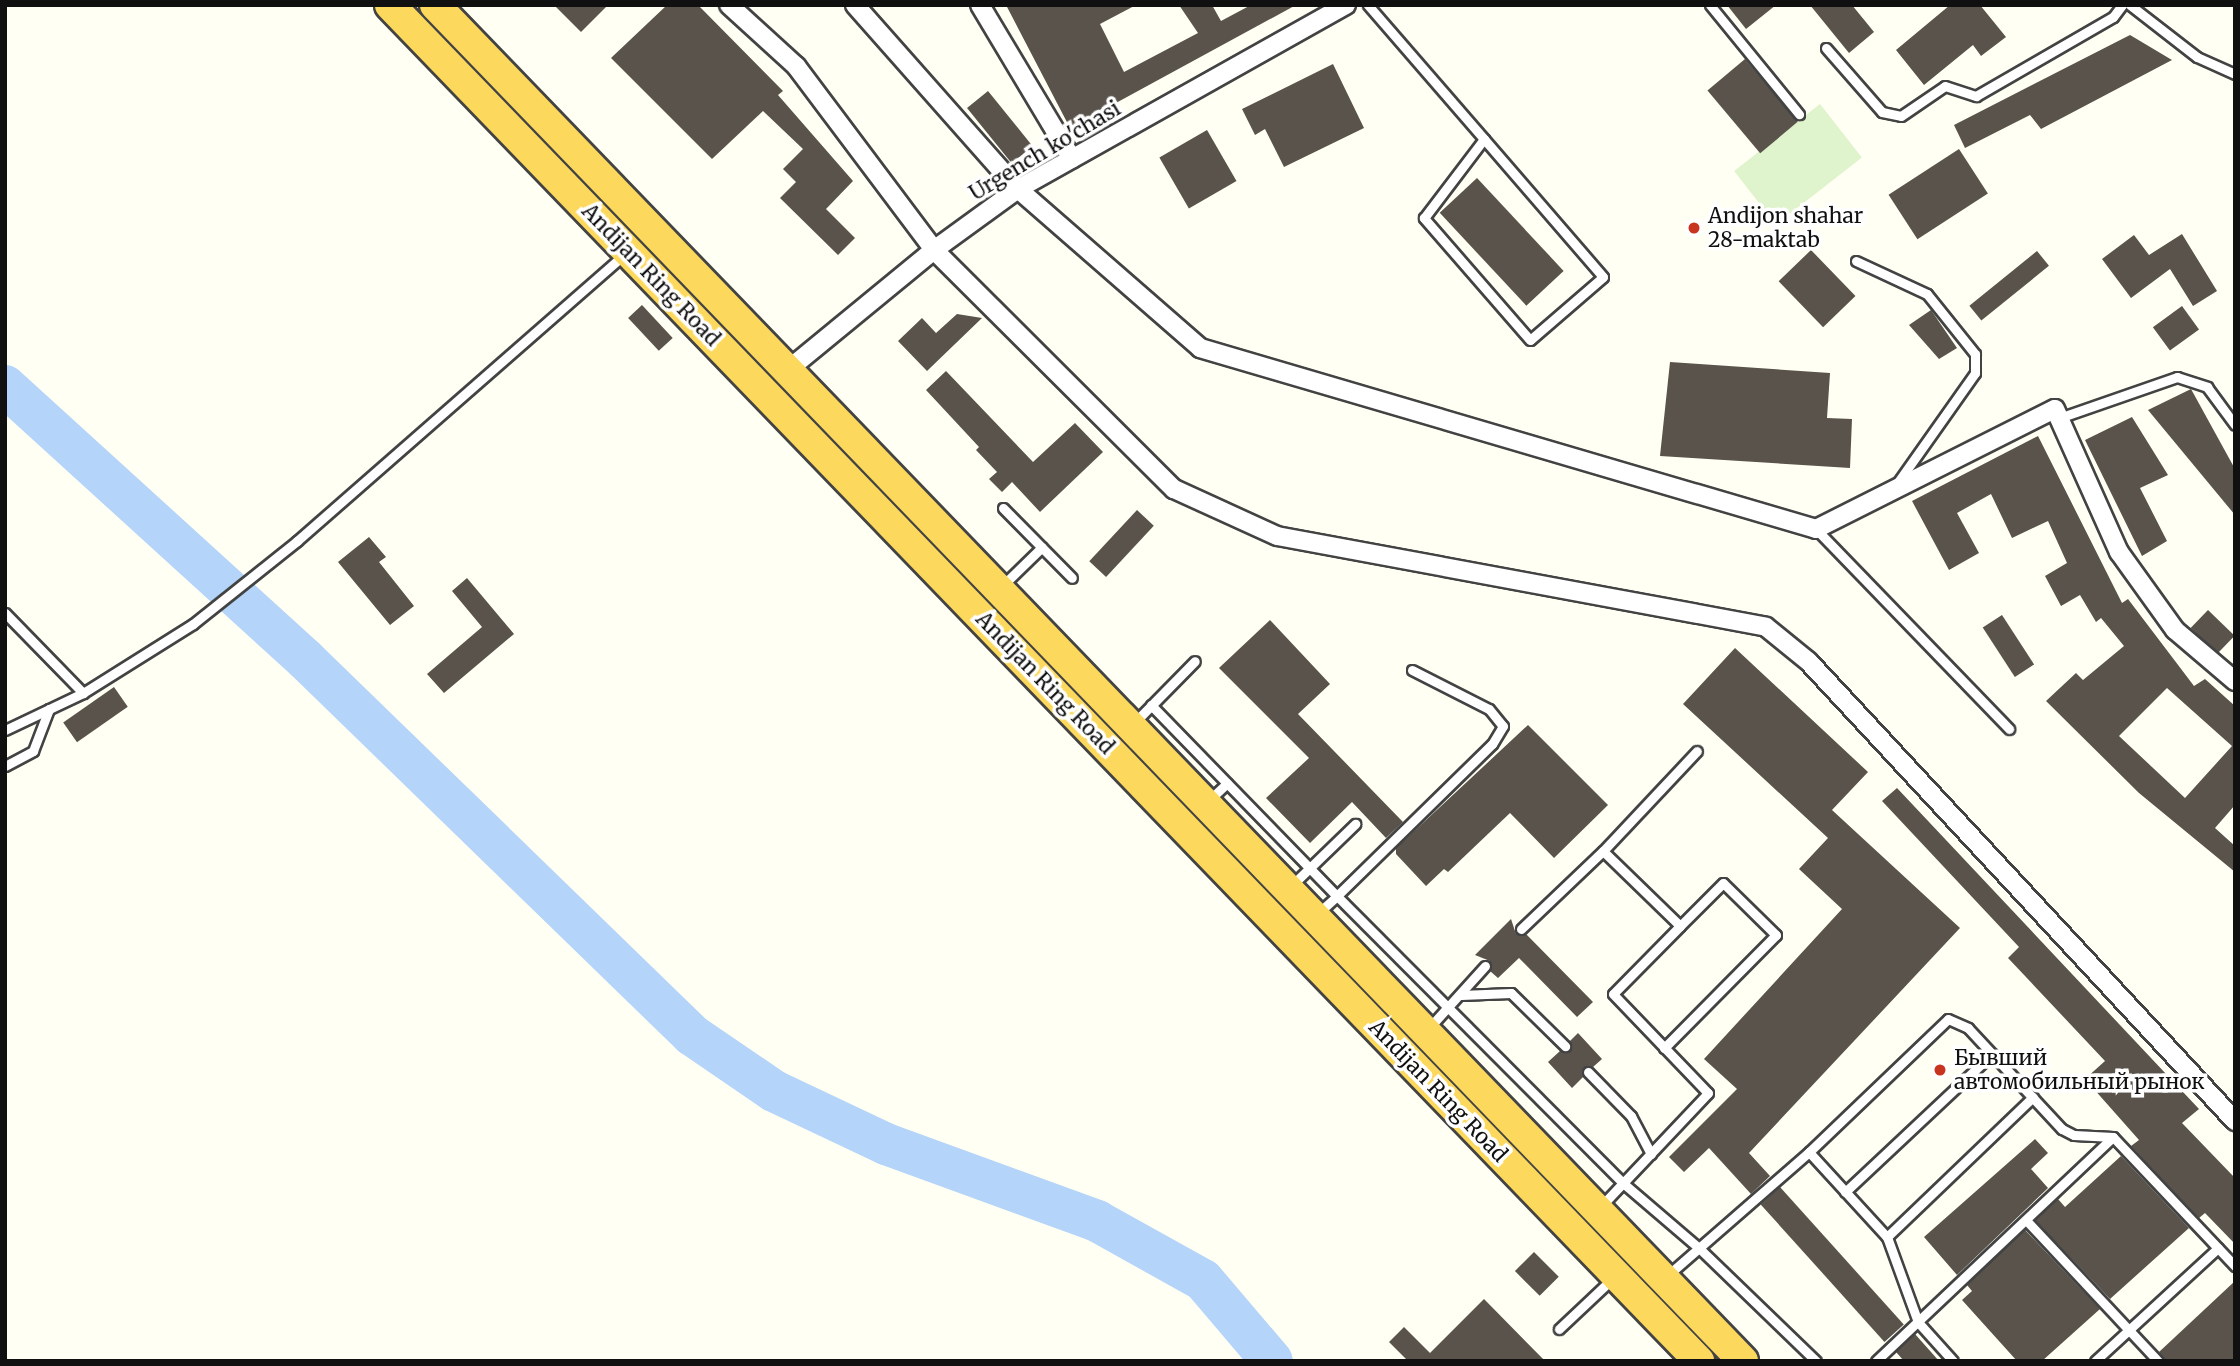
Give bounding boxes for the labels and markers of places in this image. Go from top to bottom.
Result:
place label: Andijon shahar 28-maktab [1708,203,1863,253]
marker: Andijon shahar 28-maktab [1686,220,1702,236]
place label: Бывший автомобильный рынок [1954,1045,2205,1095]
marker: Бывший автомобильный рынок [1932,1062,1948,1078]

